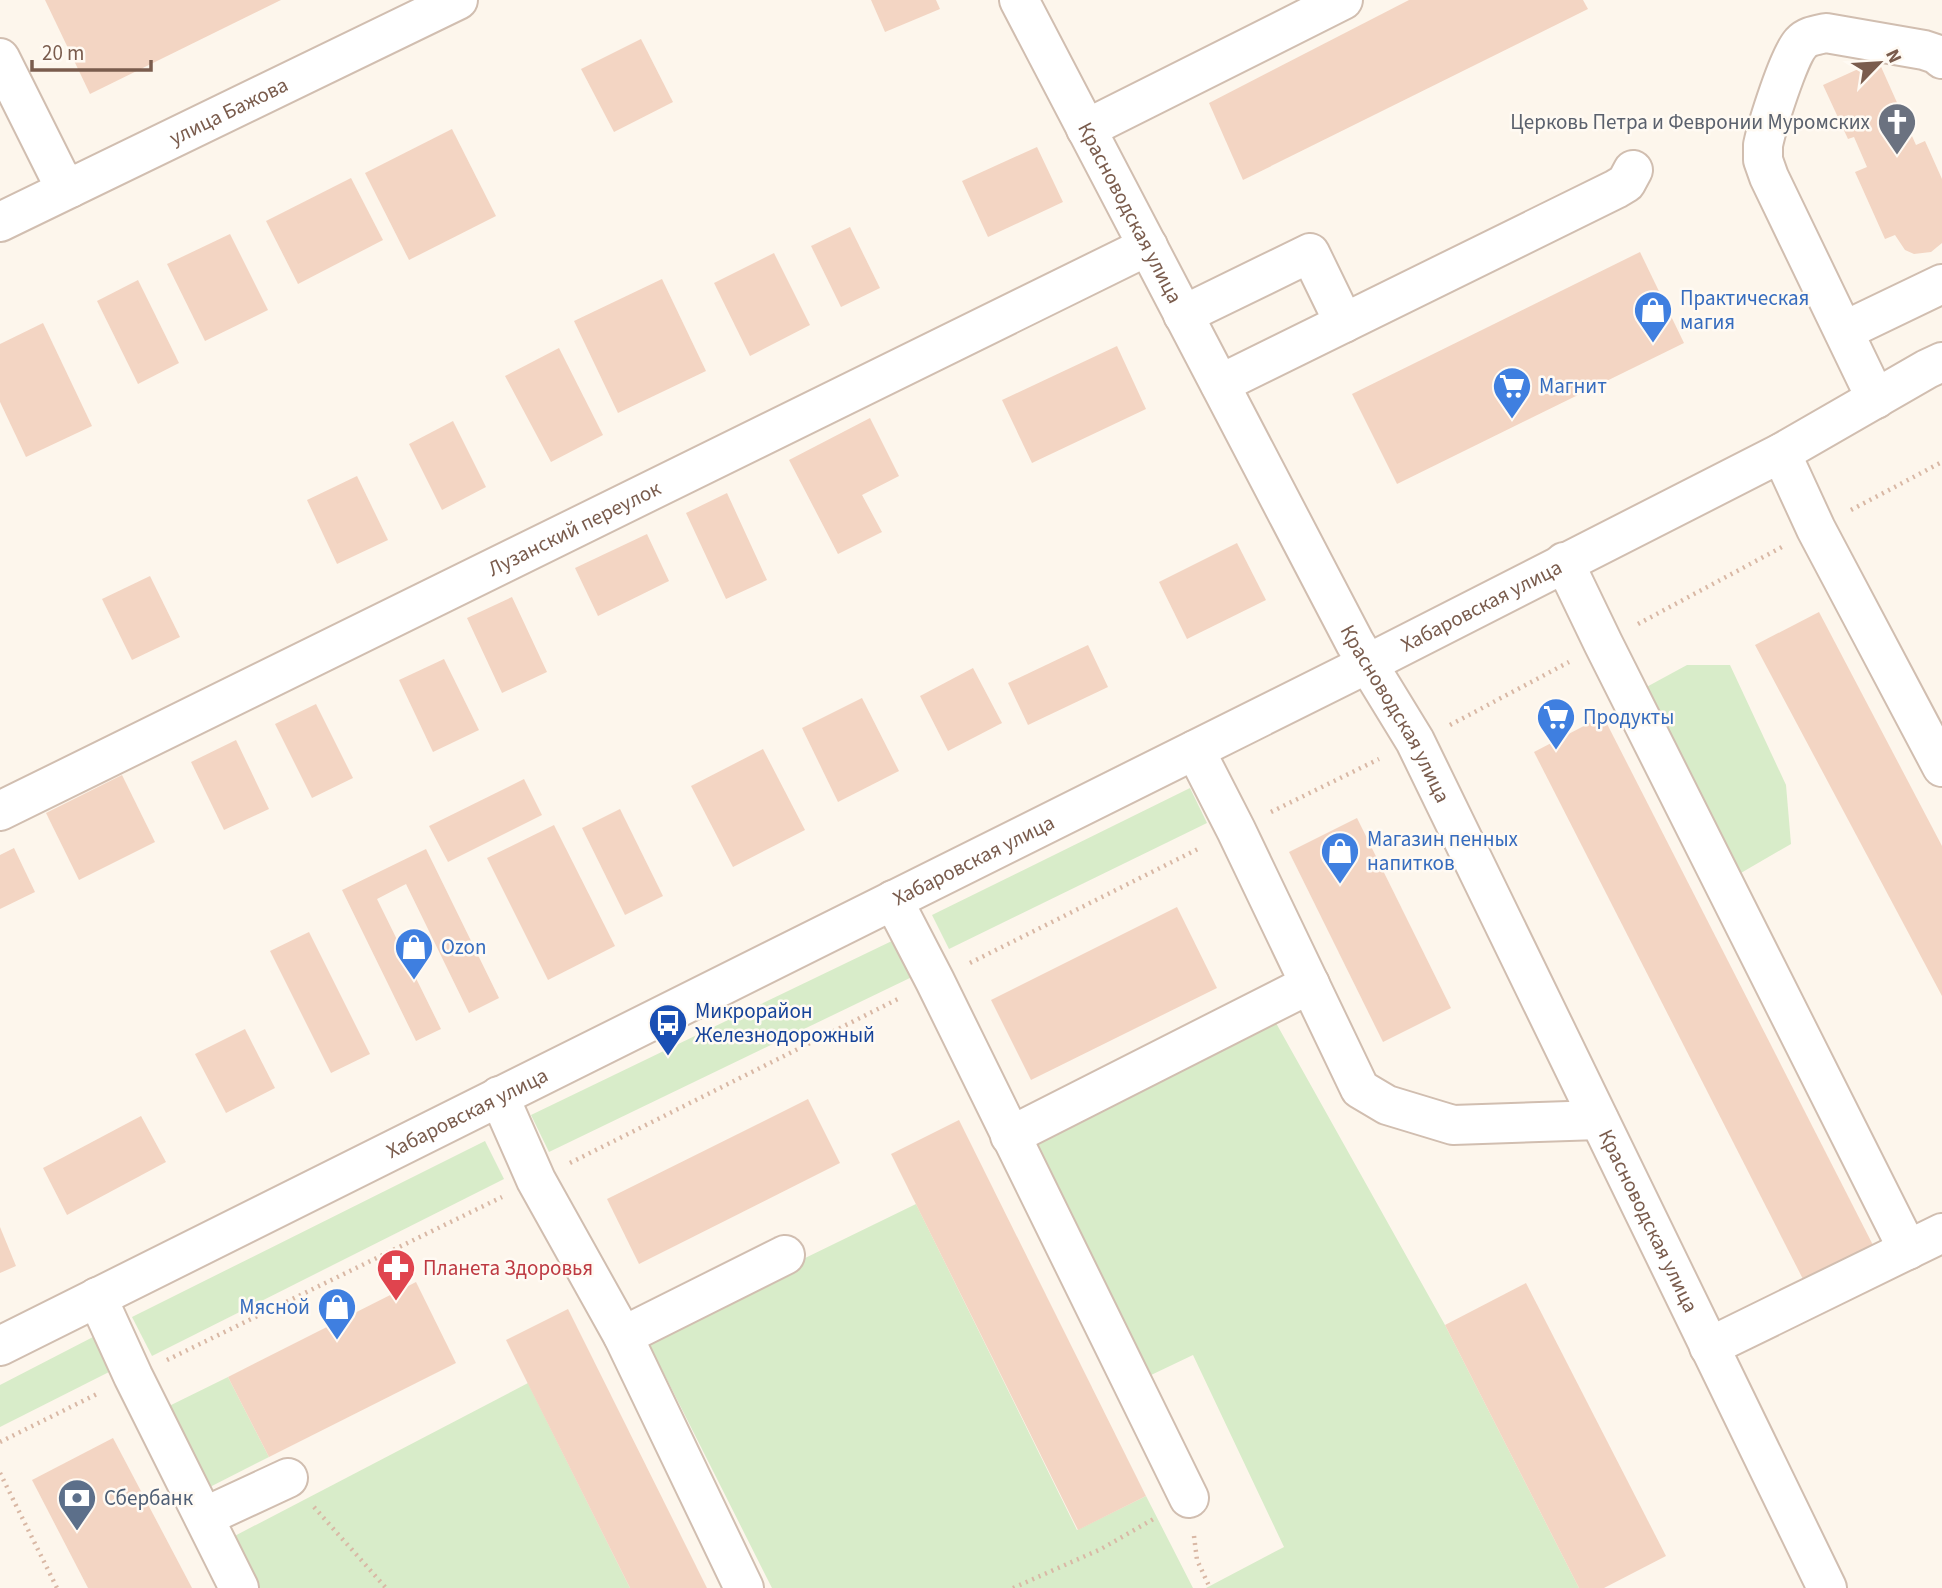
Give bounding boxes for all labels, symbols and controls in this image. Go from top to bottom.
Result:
scale bar [32,28,150,72]
north arrow [1844,28,1914,98]
text: 20 m [42,38,84,68]
text: N [1878,45,1908,68]
street label: улица Бажова [164,70,293,153]
church icon: Церковь Петра и Февронии Муромских [1876,101,1918,156]
place label: Церковь Петра и Февронии Муромских [1510,107,1871,137]
street label: Красноводская улица [1070,117,1190,309]
place label: Практическая магия [1680,283,1809,337]
shop icon: Практическая магия [1632,289,1674,344]
supermarket icon: Магнит [1491,365,1533,420]
place label: Магнит [1539,371,1607,401]
street label: Лузанский переулок [483,473,666,584]
street label: Хабаровская улица [1396,552,1567,659]
street label: Красноводская улица [1333,619,1458,808]
supermarket icon: Продукты [1535,696,1577,751]
place label: Продукты [1583,702,1674,732]
street label: Хабаровская улица [888,807,1060,913]
place label: Магазин пенных напитков [1367,824,1519,878]
shop icon: Магазин пенных напитков [1319,830,1361,885]
shop icon: Ozon [393,926,435,981]
place label: Ozon [441,932,486,962]
place label: Микрорайон Железнодорожный [695,996,875,1050]
bus stop icon: Микрорайон Железнодорожный [647,1002,689,1057]
street label: Хабаровская улица [381,1060,553,1166]
street label: Красноводская улица [1591,1124,1706,1318]
pharmacy icon: Планета Здоровья [375,1247,417,1302]
place label: Планета Здоровья [423,1253,593,1283]
shop icon: Мясной [316,1286,358,1341]
place label: Мясной [239,1292,310,1322]
bank icon: Сбербанк [56,1477,98,1532]
place label: Сбербанк [104,1483,194,1513]

